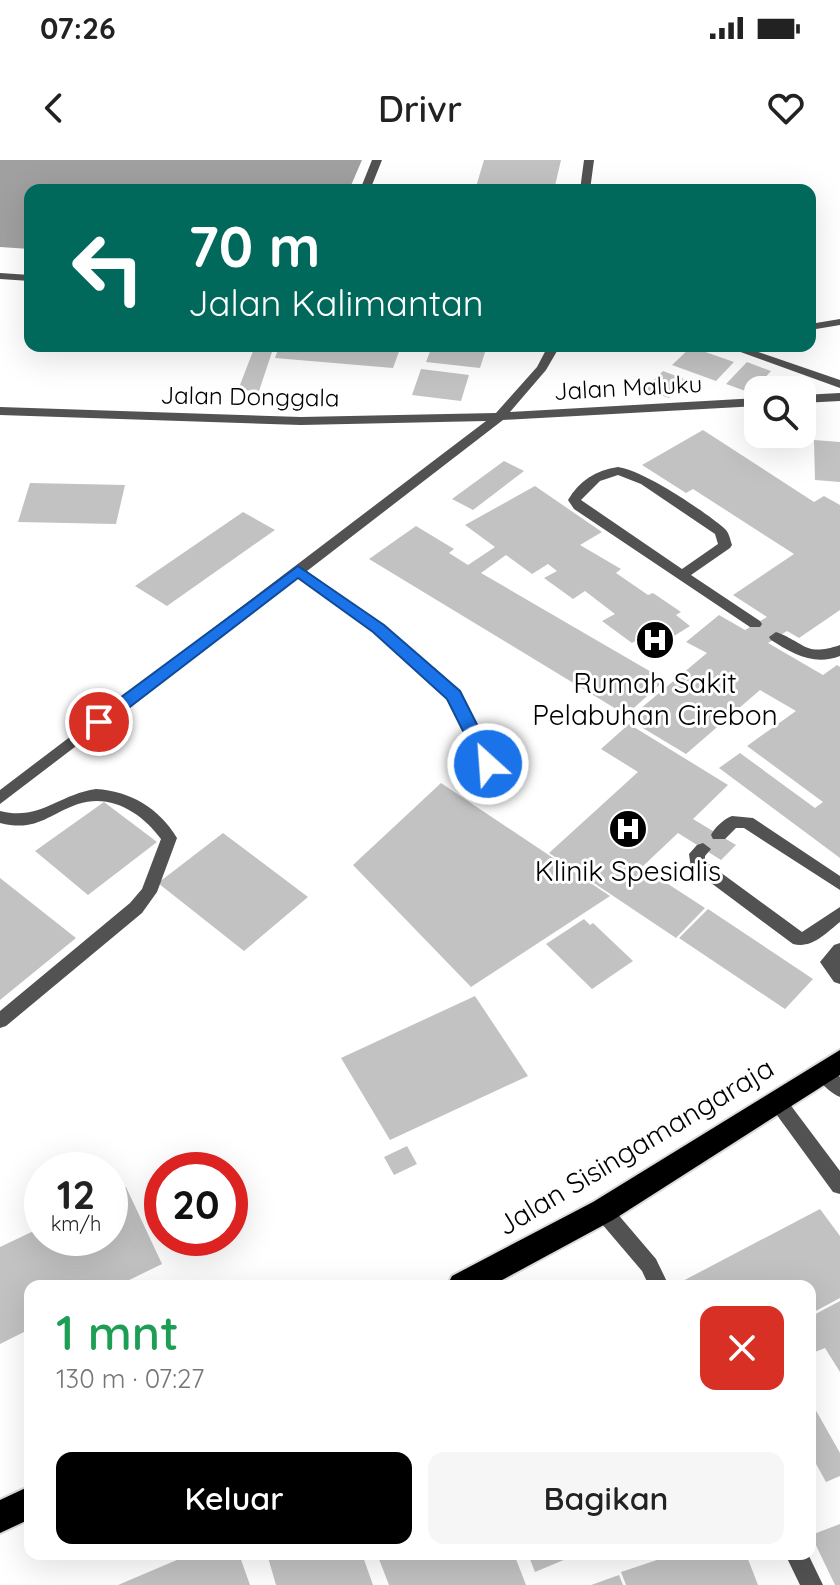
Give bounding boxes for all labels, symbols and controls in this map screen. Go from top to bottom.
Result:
text: 07:26 [40,9,116,47]
icon: back [32,86,76,130]
text: Drivr [378,86,462,131]
icon: heart [764,86,808,130]
text: 70 m [188,211,320,281]
icon: left [56,216,160,320]
text: Jalan Kalimantan [188,280,484,325]
street label: Jalan Maluku [553,368,703,406]
map controls [744,376,816,448]
button: search [744,376,816,448]
street label: Jalan Donggala [160,379,340,413]
hospital icon: Rumah Sakit Pelabuhan Cirebon [634,619,676,661]
place label: Rumah Sakit Pelabuhan Cirebon [532,665,778,732]
pin [65,688,133,756]
icon: arrive [77,700,121,744]
position arrow [446,722,530,806]
hospital icon: Klinik Spesialis [607,808,649,850]
place label: Klinik Spesialis [535,853,721,888]
street label: Jalan Sisingamangaraja [490,1049,780,1243]
speed limit sign: 20 [144,1152,248,1256]
text: 12 [57,1169,95,1219]
text: km/h [51,1211,101,1236]
text: 1 mnt [56,1302,179,1362]
button: close [700,1306,784,1390]
text: 130 m · 07:27 [56,1362,204,1395]
button: Keluar [56,1452,412,1544]
button: Bagikan [428,1452,784,1544]

